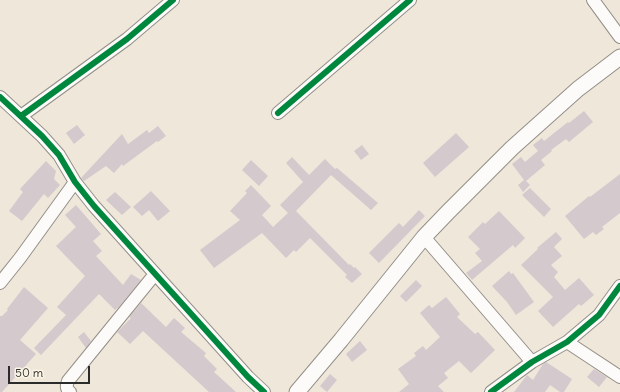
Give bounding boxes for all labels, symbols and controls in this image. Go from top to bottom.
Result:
scale bar [10,358,92,384]
text: 50 m [15,365,43,380]

